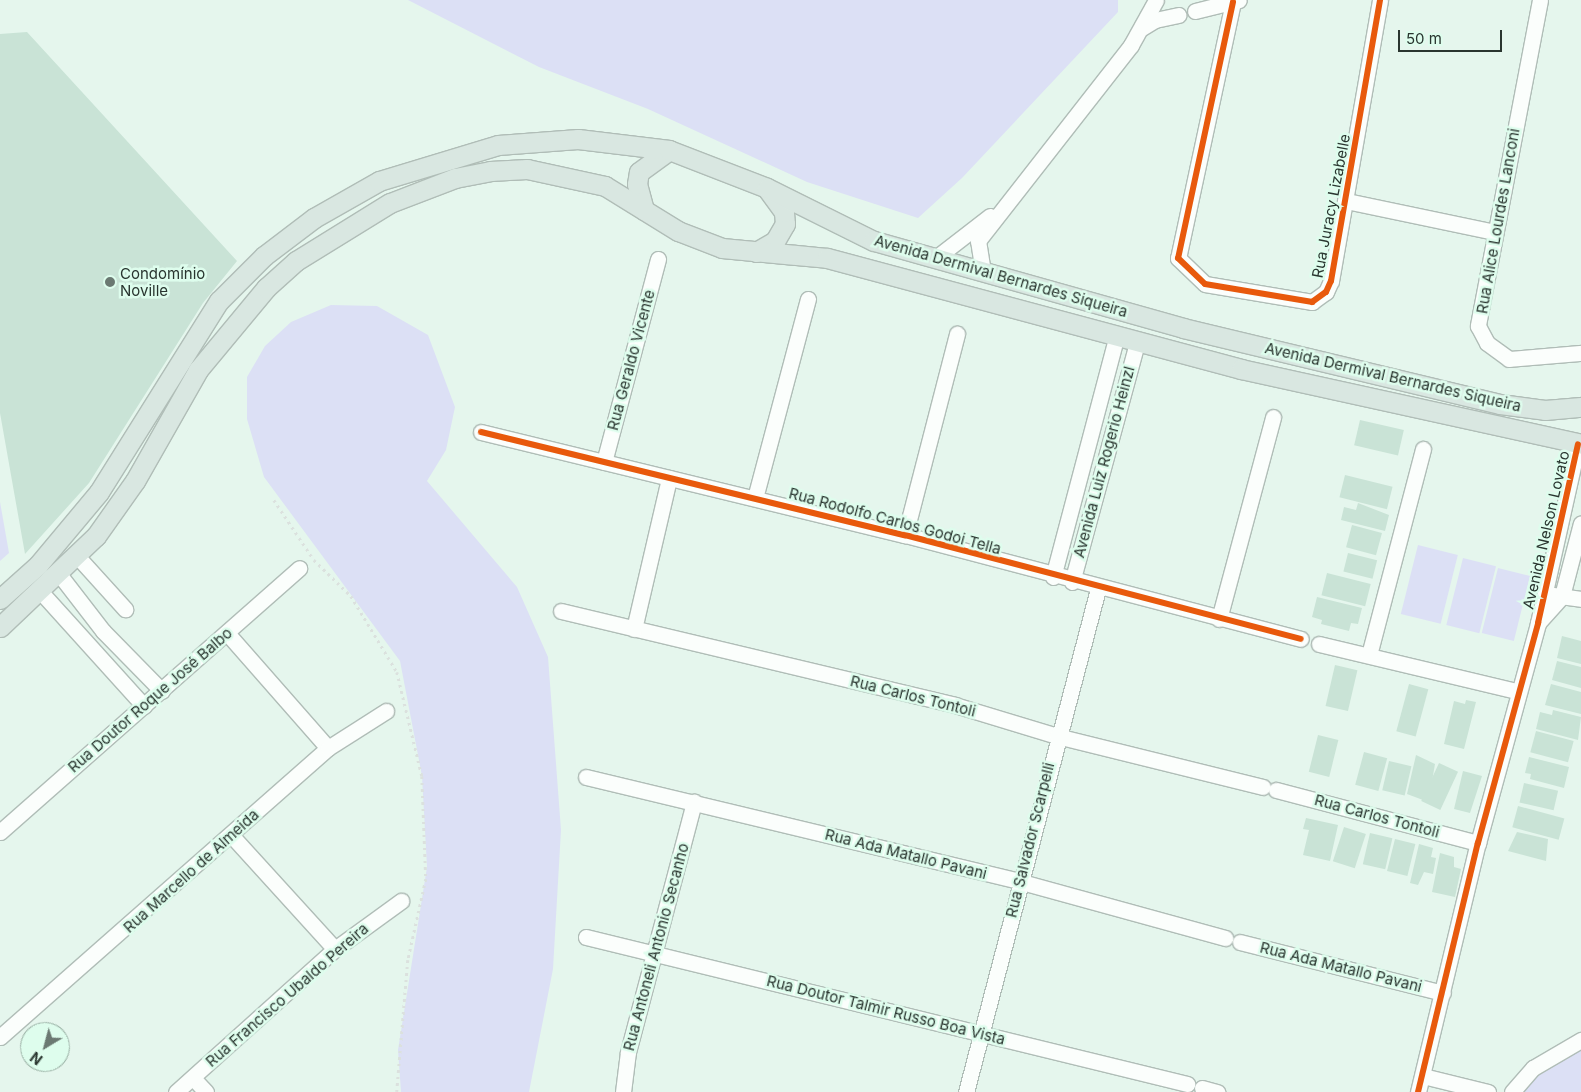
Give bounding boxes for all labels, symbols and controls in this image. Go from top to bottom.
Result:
scale bar [1401,20,1505,52]
text: 50 m [1406,29,1442,48]
street label: Rua Alice Lourdes Lanconi [1473,127,1523,315]
street label: Rua Juracy Lizabelle [1308,132,1354,280]
street label: Avenida Dermival Bernardes Siqueira [872,231,1130,321]
place label: Condomínio Noville [120,264,205,299]
marker: Condomínio Noville [104,276,116,288]
street label: Rua Geraldo Vicente [604,288,658,432]
street label: Avenida Dermival Bernardes Siqueira [1263,339,1523,415]
street label: Avenida Luiz Rogerio Heinzl [1070,364,1138,560]
street label: Avenida Nelson Lovato [1519,449,1573,611]
street label: Rua Rodolfo Carlos Godoi Tella [787,484,1003,558]
street label: Rua Doutor Roque José Balbo [64,624,236,776]
street label: Rua Carlos Tontoli [848,672,978,720]
street label: Rua Salvador Scarpelli [1002,761,1058,919]
street label: Rua Carlos Tontoli [1313,791,1441,841]
street label: Rua Marcello de Almeida [120,806,262,936]
street label: Rua Ada Matallo Pavani [823,825,989,883]
street label: Rua Antoneli Antonio Secanho [620,841,692,1053]
street label: Rua Francisco Ubaldo Pereira [202,920,372,1070]
street label: Rua Ada Matallo Pavani [1258,938,1424,996]
street label: Rua Doutor Talmir Russo Boa Vista [765,972,1007,1048]
north arrow [20,1022,70,1072]
text: N [27,1049,46,1069]

